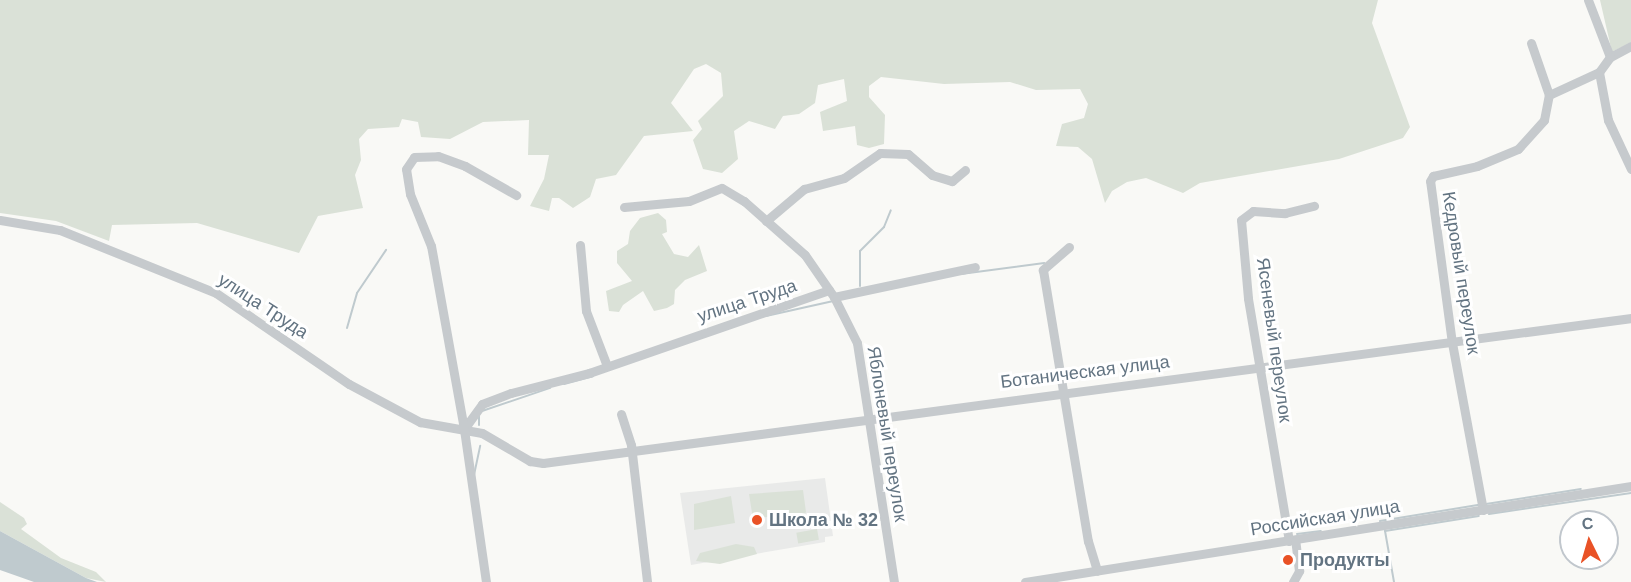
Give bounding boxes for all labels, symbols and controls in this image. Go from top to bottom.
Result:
street label: Кедровый переулок [1437,190,1485,356]
street label: Ясеневый переулок [1252,256,1296,424]
street label: улица Труда [214,269,312,343]
street label: улица Труда [695,275,799,327]
street label: Яблоневый переулок [862,345,912,523]
street label: Ботаническая улица [999,351,1171,393]
street label: Российская улица [1249,496,1401,540]
place label: Школа № 32 [769,509,878,531]
north arrow [1559,510,1619,570]
marker: Школа № 32 [750,513,764,527]
text: С [1581,515,1594,533]
place label: Продукты [1300,549,1390,571]
marker: Продукты [1281,553,1295,567]

